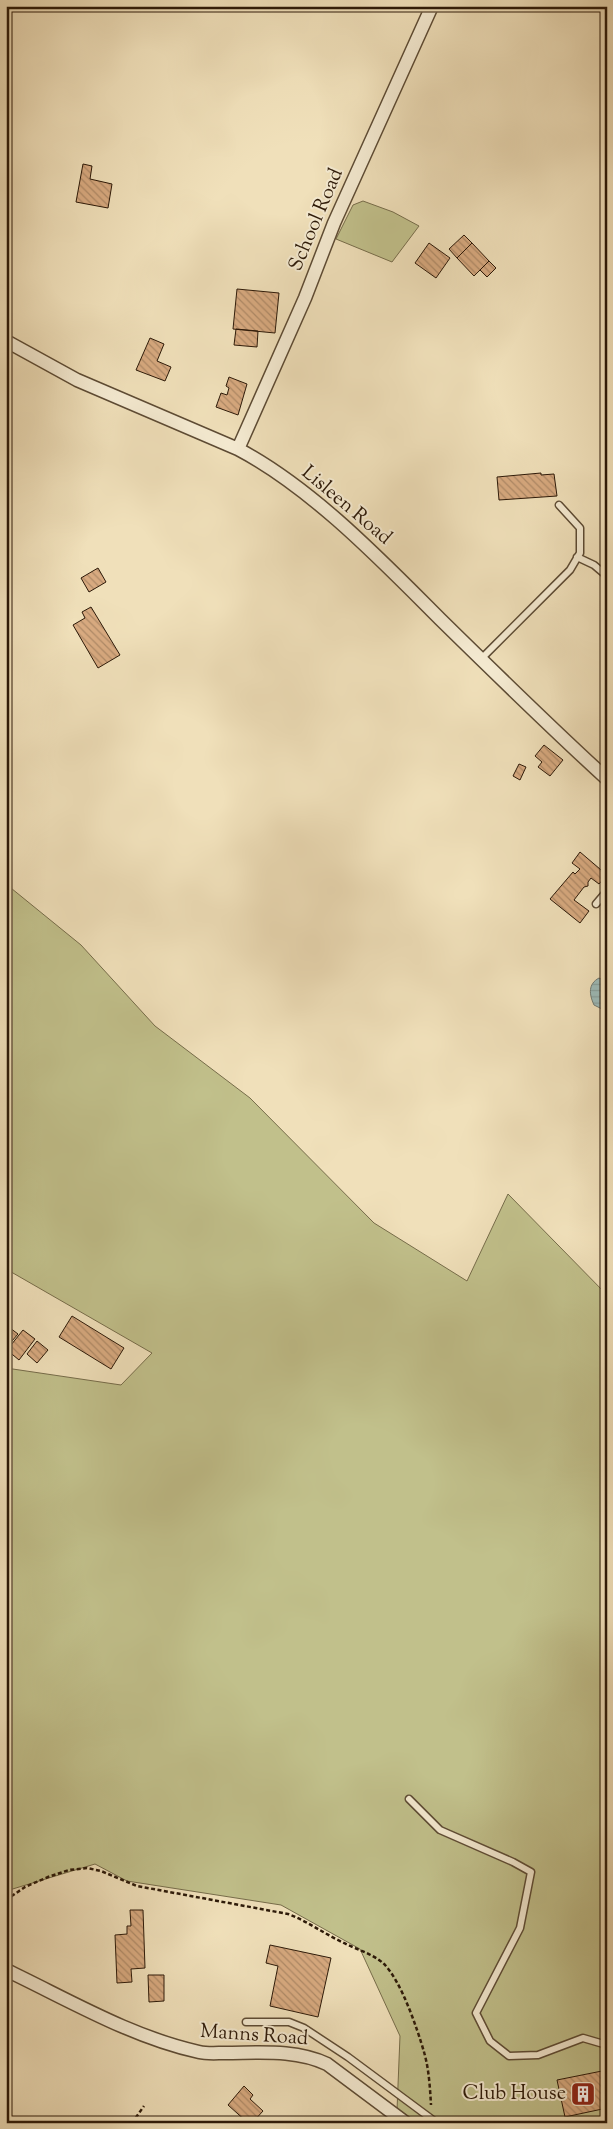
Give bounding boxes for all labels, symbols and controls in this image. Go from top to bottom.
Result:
street label: School Road [282,164,352,276]
street label: Lisleen Road [294,459,398,553]
street label: Manns Road [199,2018,309,2054]
place label: Club House [463,2080,566,2109]
building icon: Club House [570,2081,596,2107]

